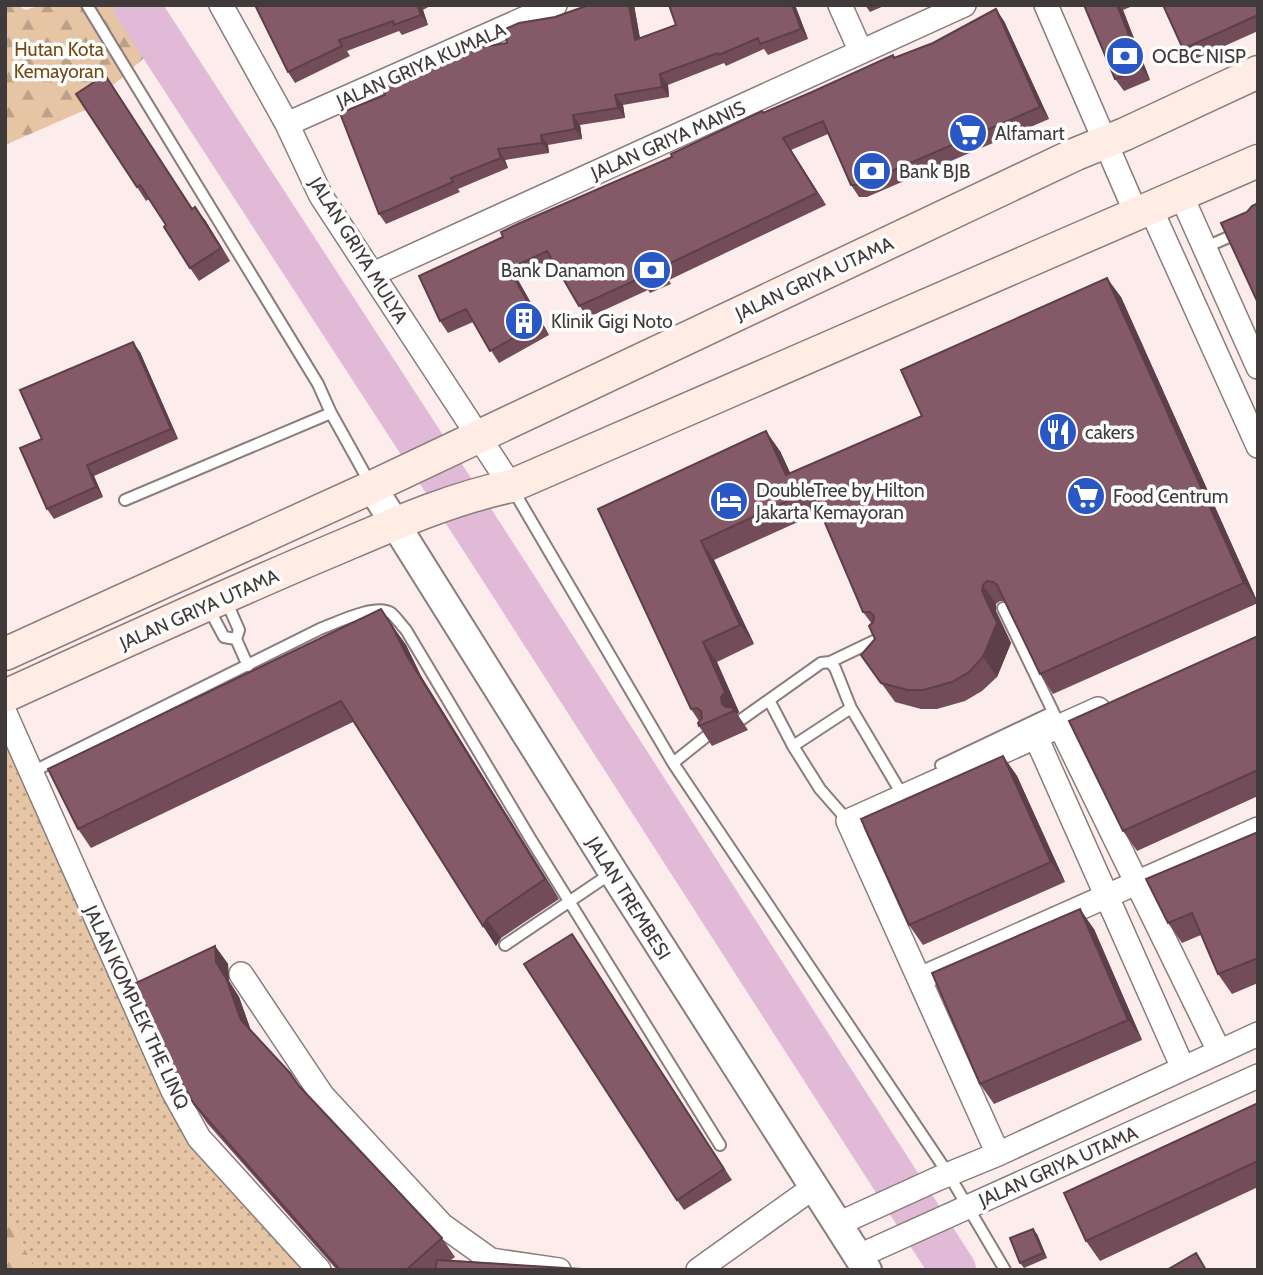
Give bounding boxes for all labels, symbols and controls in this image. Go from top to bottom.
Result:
street label: JALAN GRIYA KUMALA [332,18,510,114]
bank icon: OCBC NISP [1104,35,1146,77]
park label: Hutan Kota Kemayoran [14,38,104,83]
place label: OCBC NISP [1152,45,1246,68]
street label: JALAN GRIYA MANIS [587,96,749,185]
supermarket icon: Alfamart [947,112,989,154]
place label: Alfamart [995,122,1065,145]
bank icon: Bank BJB [851,150,893,192]
place label: Bank BJB [899,160,970,183]
street label: JALAN GRIYA MULYA [304,172,413,328]
street label: JALAN GRIYA UTAMA [731,232,897,326]
bank icon: Bank Danamon [631,249,673,291]
place label: Bank Danamon [501,259,625,282]
building icon: Klinik Gigi Noto [503,300,545,342]
place label: Klinik Gigi Noto [551,310,673,333]
restaurant icon: cakers [1037,411,1079,453]
place label: cakers [1085,421,1135,444]
supermarket icon: Food Centrum [1065,475,1107,517]
place label: DoubleTree by Hilton Jakarta Kemayoran [755,479,925,524]
hotel icon: DoubleTree by Hilton Jakarta Kemayoran [708,480,750,522]
place label: Food Centrum [1113,485,1228,508]
street label: JALAN GRIYA UTAMA [115,564,283,655]
street label: JALAN TREMBESI [581,832,676,964]
street label: JALAN KOMPLEK THE LINQ [79,901,194,1113]
street label: JALAN GRIYA UTAMA [974,1121,1142,1212]

